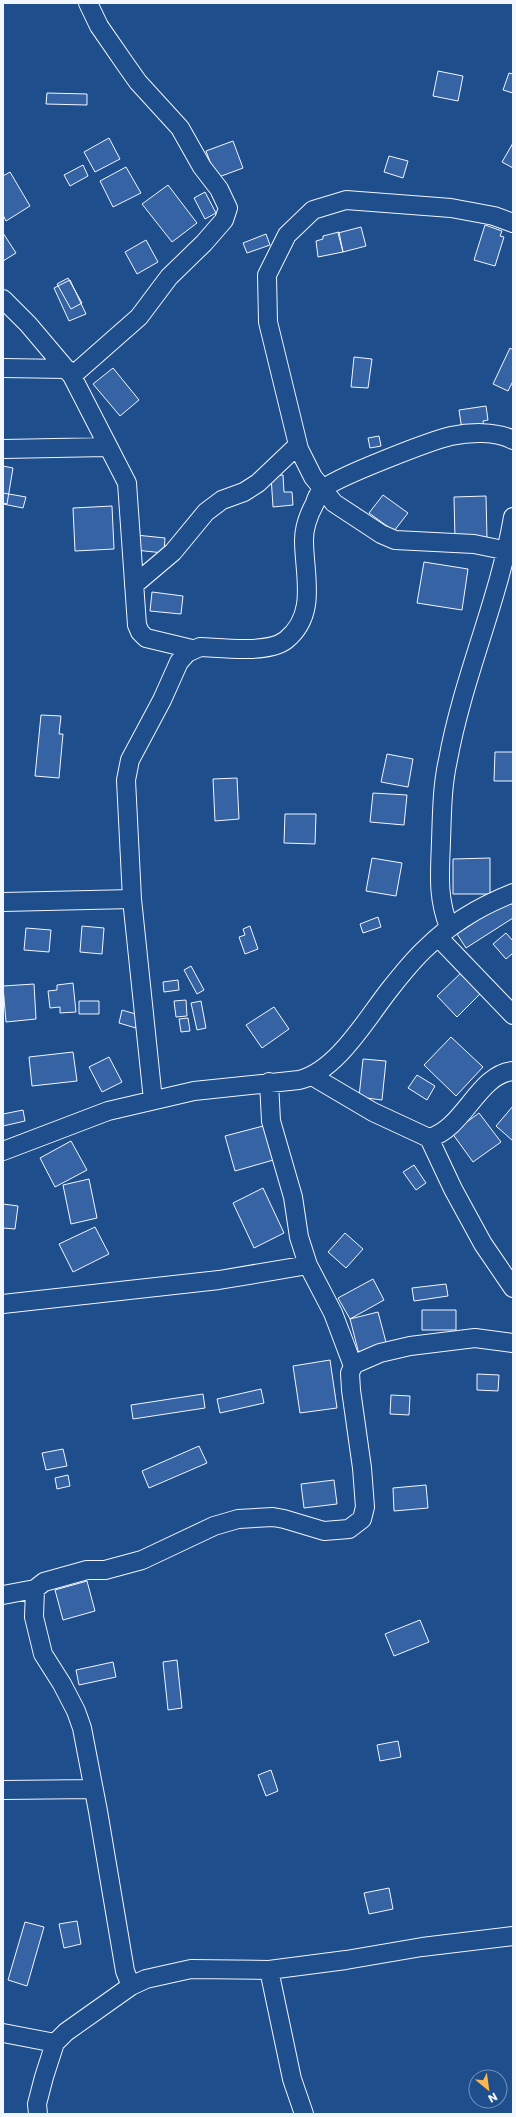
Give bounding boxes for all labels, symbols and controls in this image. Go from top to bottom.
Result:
north arrow [468,2069,508,2109]
text: N [485,2089,500,2107]

